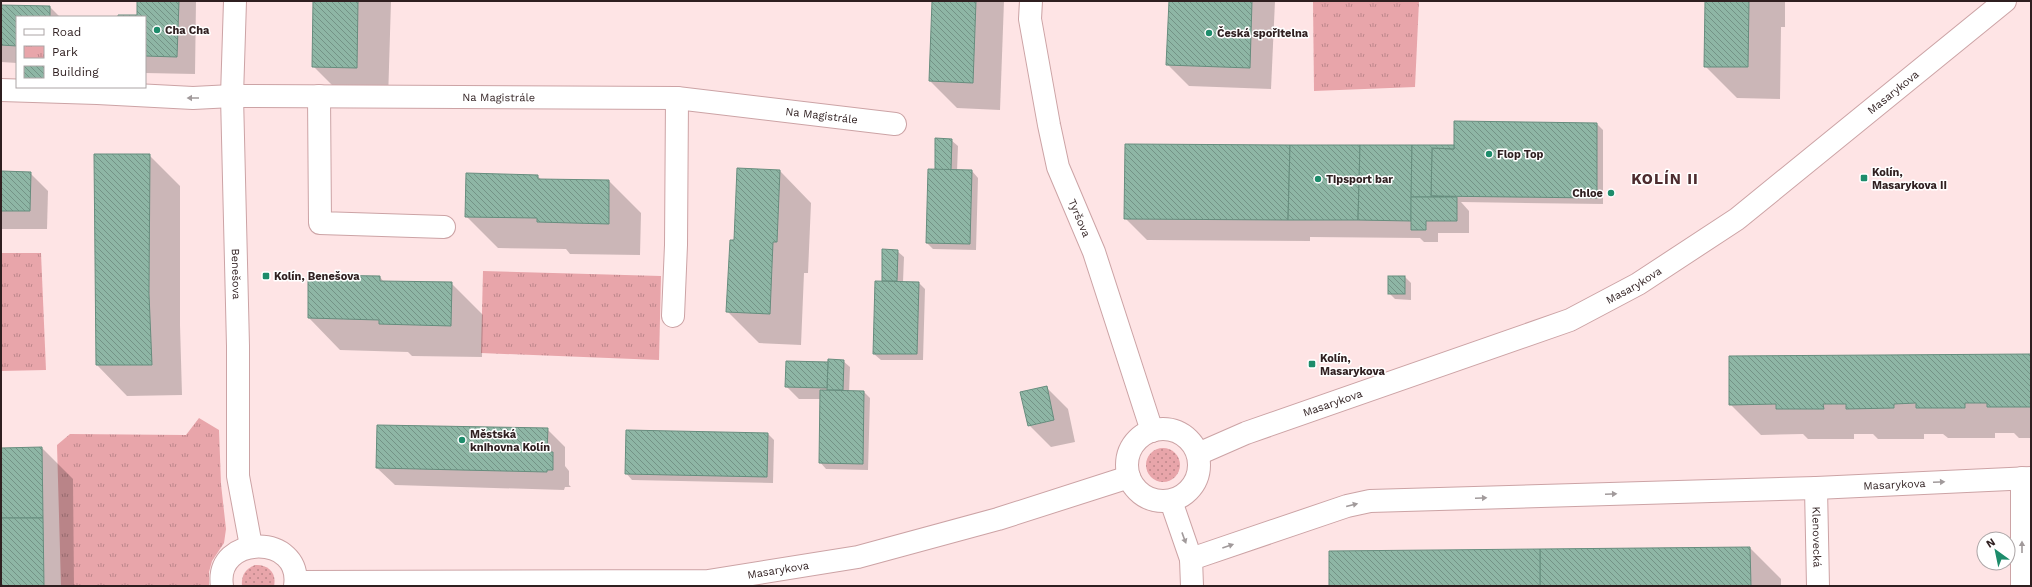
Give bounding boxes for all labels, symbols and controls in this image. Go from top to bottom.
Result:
legend [16,16,146,88]
place label: Cha Cha [165,24,210,37]
text: Road [52,25,81,39]
marker: Cha Cha [152,25,162,35]
place label: Česká spořitelna [1217,26,1309,40]
marker: Česká spořitelna [1204,28,1214,38]
text: Park [52,45,78,59]
text: Building [52,65,99,79]
street label: Masarykova [1865,67,1921,117]
street label: Na Magistrále [462,91,535,104]
one-way arrow [186,95,199,101]
street label: Na Magistrále [785,104,859,126]
place label: Flop Top [1497,148,1544,161]
marker: Flop Top [1484,149,1494,159]
place label: Kolín, Masarykova II [1872,166,1947,192]
district label: KOLÍN II [1631,170,1699,188]
place label: Tipsport bar [1326,173,1393,186]
marker: Kolín, Masarykova II [1859,173,1869,183]
marker: Tipsport bar [1313,174,1323,184]
place label: Chloe [1572,187,1603,200]
marker: Chloe [1606,188,1616,198]
street label: Tyršova [1066,197,1093,239]
street label: Benešova [229,248,243,300]
street label: Masarykova [1603,264,1664,306]
place label: Kolín, Benešova [274,270,360,283]
marker: Kolín, Benešova [261,271,271,281]
place label: Kolín, Masarykova [1320,352,1386,378]
marker: Kolín, Masarykova [1307,359,1317,369]
street label: Masarykova [1301,386,1364,419]
place label: Městská knihovna Kolín [470,428,550,454]
marker: Městská knihovna Kolín [457,435,467,445]
street label: Masarykova [1863,476,1926,492]
one-way arrow [1933,478,1945,485]
one-way arrow [1605,490,1617,497]
one-way arrow [1475,494,1487,501]
one-way arrow [1345,502,1358,508]
street label: Klenovecká [1810,506,1824,568]
north arrow [1976,531,2016,571]
one-way arrow [1181,532,1187,544]
text: N [1984,535,1998,551]
one-way arrow [2019,540,2025,553]
one-way arrow [1223,543,1235,549]
street label: Masarykova [746,558,810,581]

